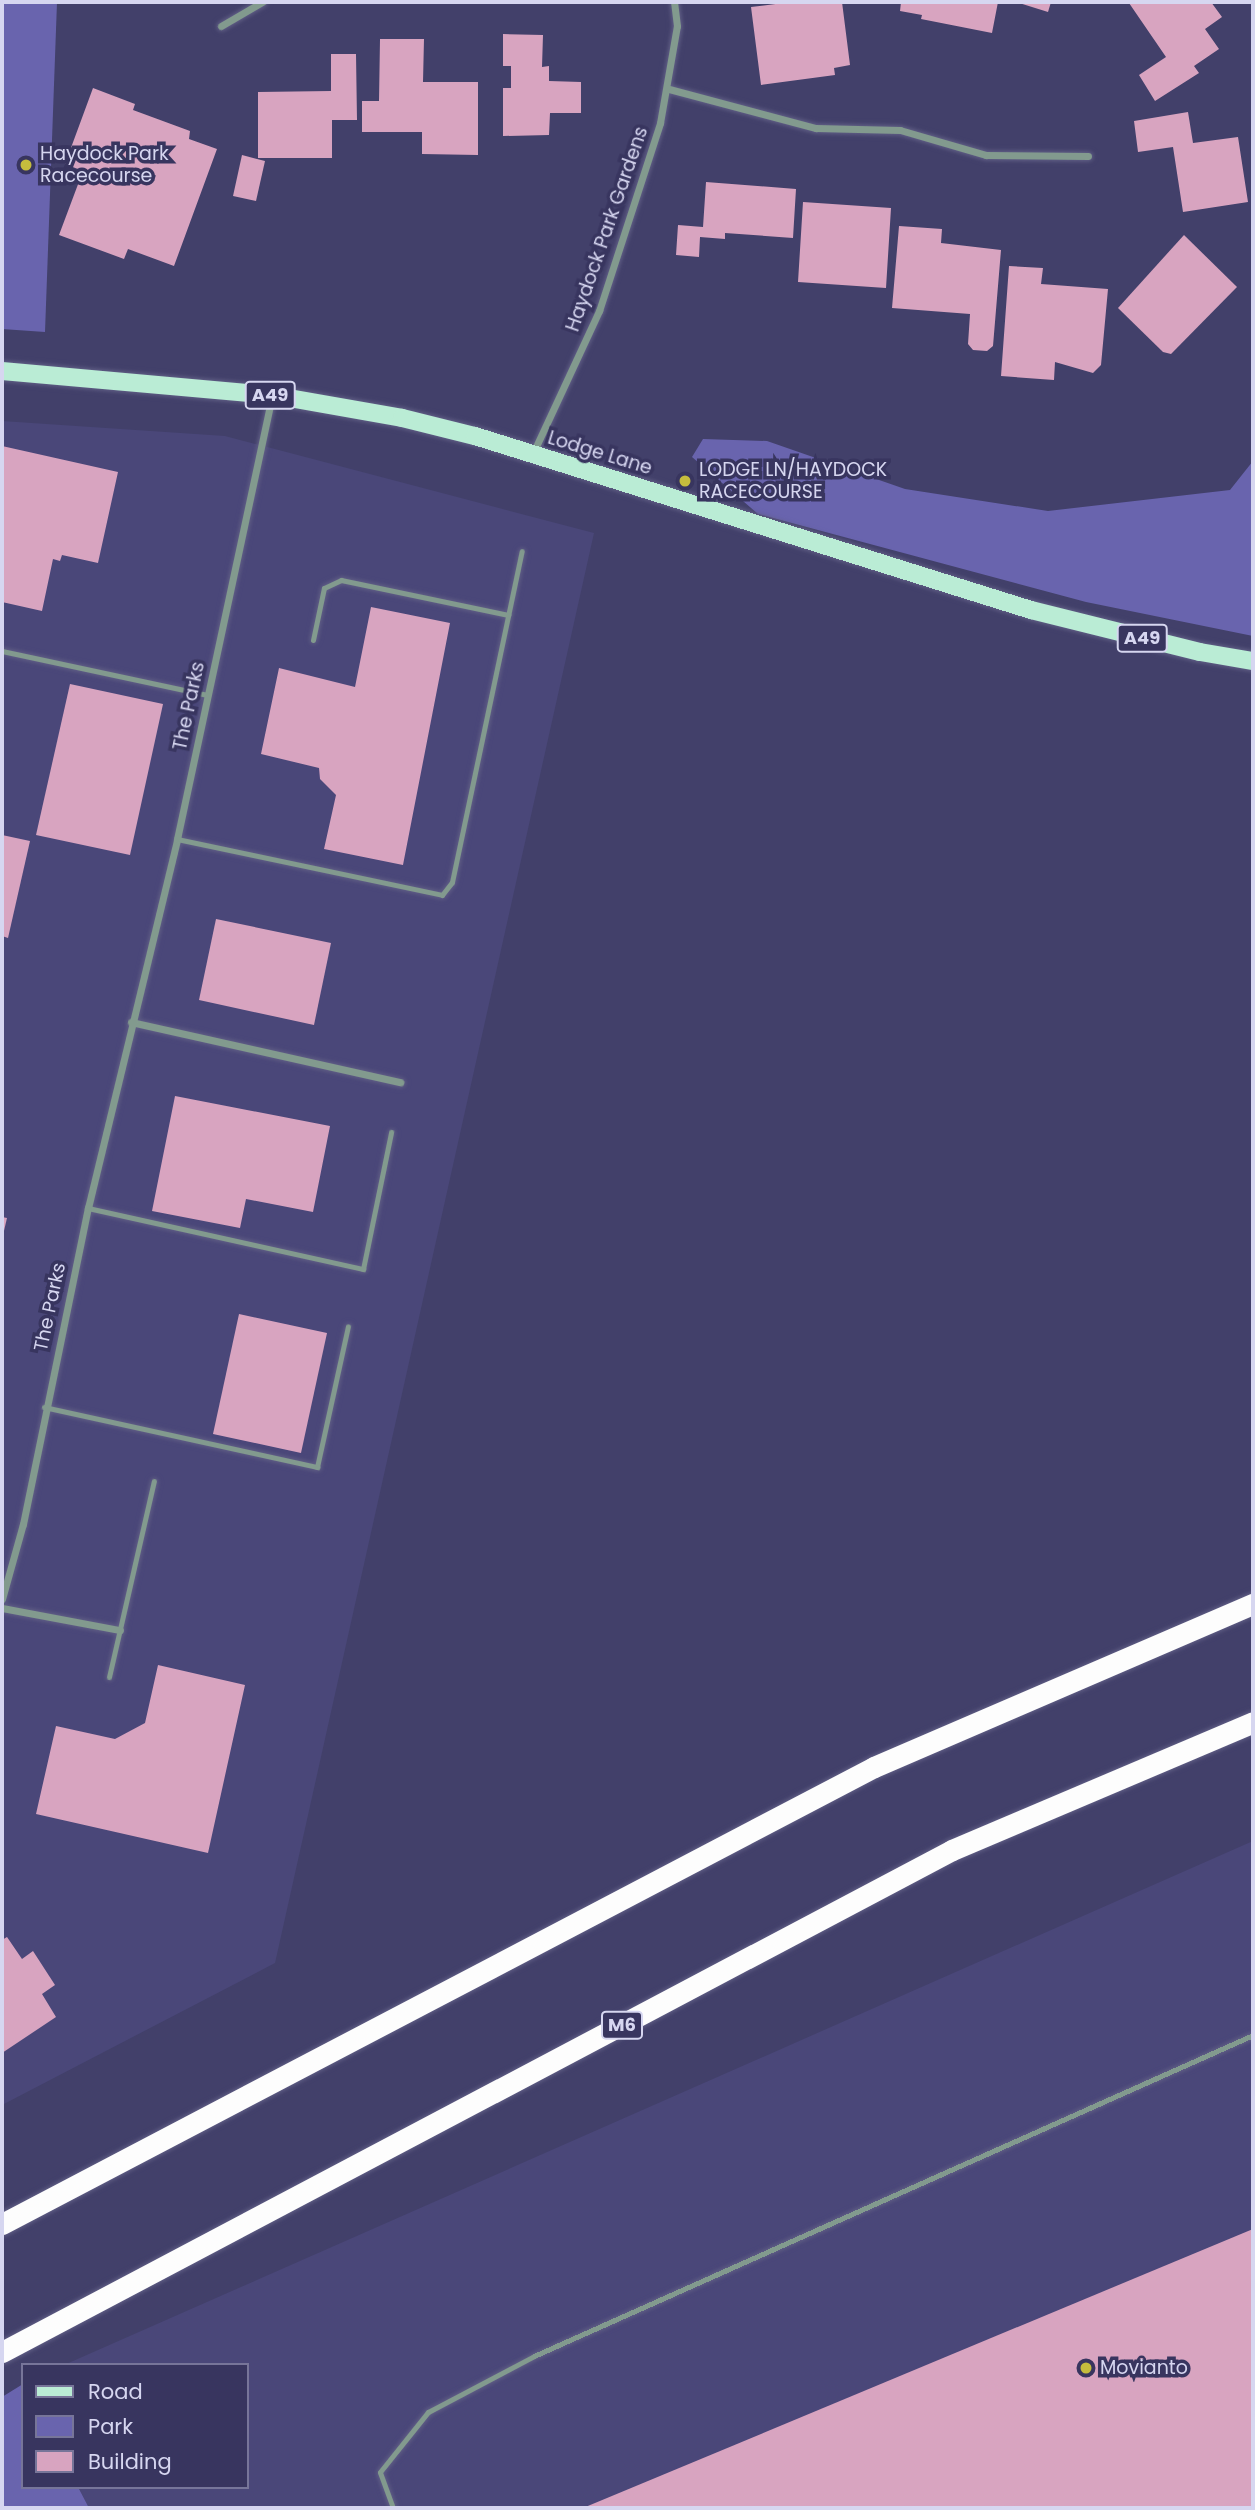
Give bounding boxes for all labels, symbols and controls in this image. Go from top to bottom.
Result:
street label: Haydock Park Gardens [561,124,653,334]
place label: Haydock Park Racecourse [40,143,169,187]
marker: Haydock Park Racecourse [18,157,34,173]
road number: A49 [244,380,296,410]
street label: Lodge Lane [545,426,655,480]
place label: LODGE LN/HAYDOCK RACECOURSE [699,459,887,503]
marker: LODGE LN/HAYDOCK RACECOURSE [677,473,693,489]
road number: A49 [1116,624,1168,652]
street label: The Parks [169,660,209,752]
street label: The Parks [30,1261,70,1353]
road number: M6 [601,2010,643,2039]
place label: Movianto [1100,2357,1188,2379]
marker: Movianto [1078,2360,1094,2376]
legend [21,2363,248,2489]
text: Road [88,2377,143,2406]
text: Park [88,2412,133,2441]
text: Building [88,2447,172,2476]

